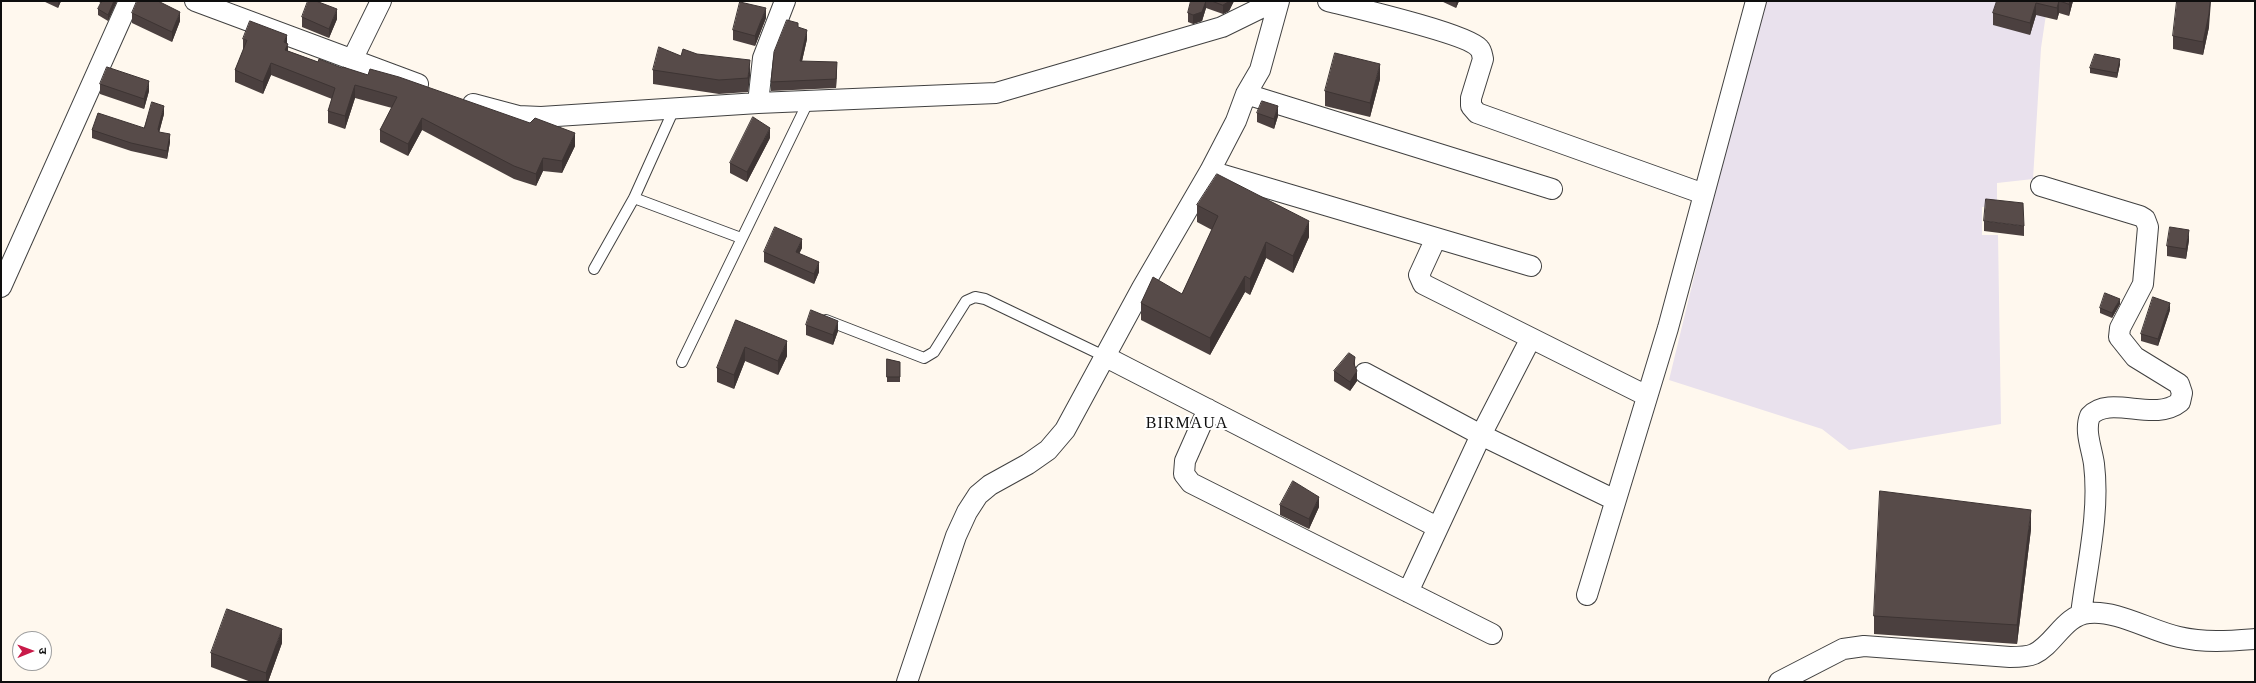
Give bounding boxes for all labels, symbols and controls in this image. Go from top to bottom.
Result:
district label: BIRMAUA [1146,414,1228,434]
north arrow [12,631,52,671]
text: उ [37,647,49,654]

